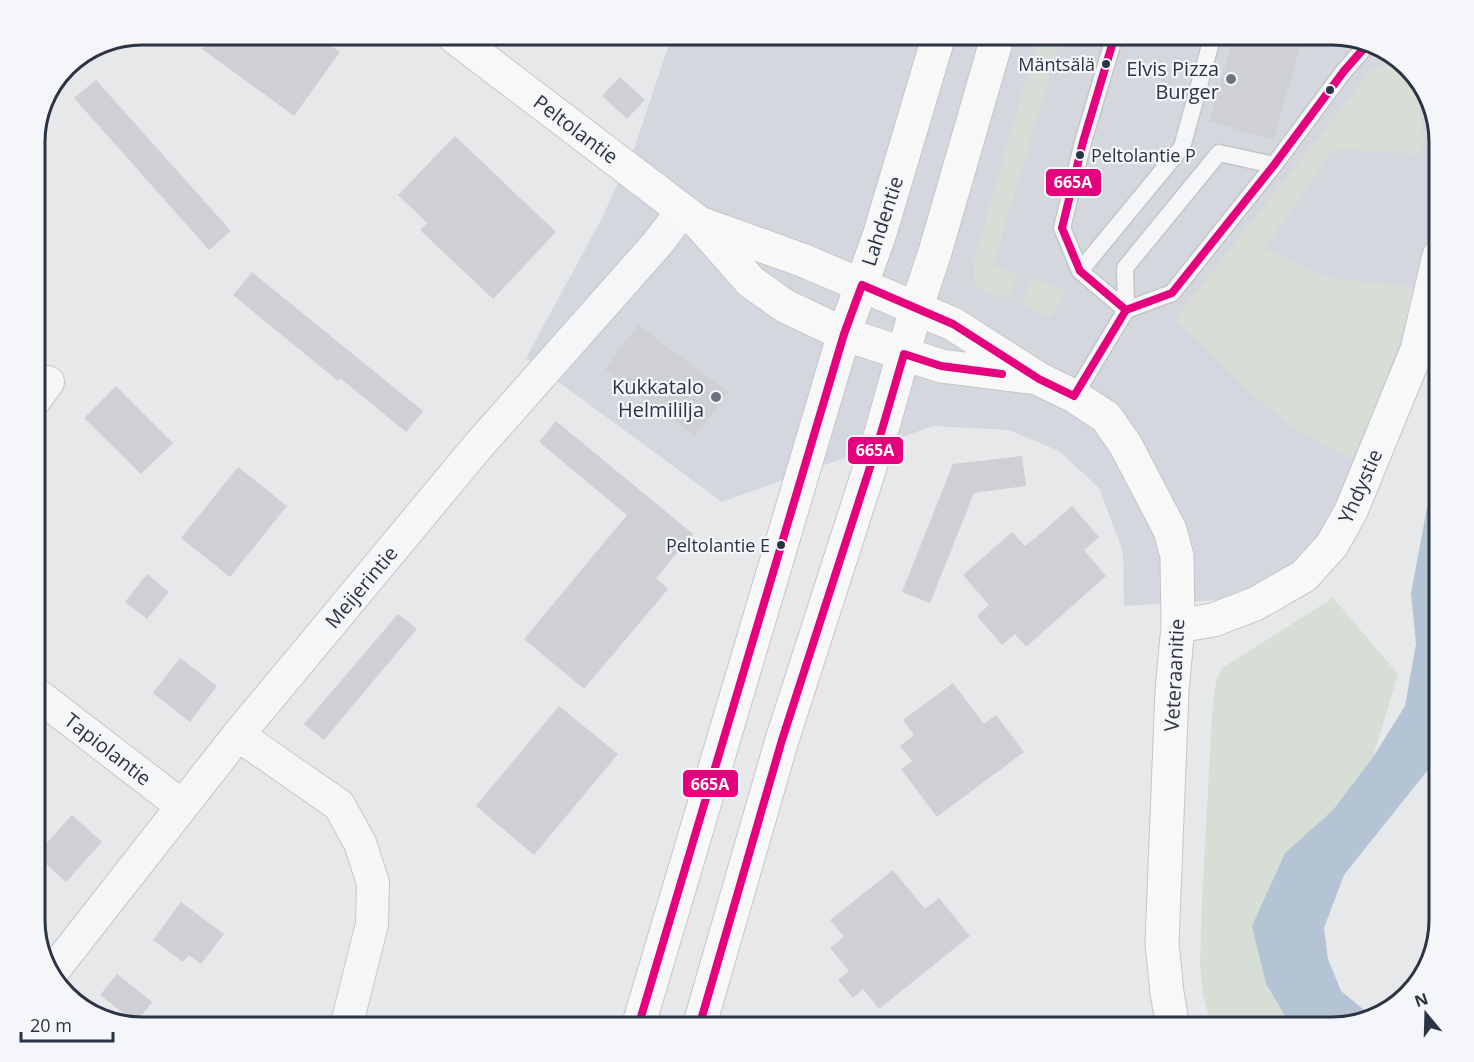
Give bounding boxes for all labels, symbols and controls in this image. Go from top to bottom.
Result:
place label: Mäntsälä [1018,52,1095,76]
place label: Elvis Pizza Burger [1126,55,1219,105]
marker: Mäntsälä [1100,58,1112,70]
marker: Elvis Pizza Burger [1224,72,1238,86]
unlabelled marker [1324,84,1336,96]
street label: Peltolantie [528,88,624,170]
place label: Peltolantie P [1091,143,1196,167]
marker: Peltolantie P [1074,149,1086,161]
line badge: 665A [1045,168,1102,197]
text: 665A [1054,171,1093,193]
street label: Lahdentie [855,173,909,269]
place label: Kukkatalo Helmililja [612,373,704,423]
marker: Kukkatalo Helmililja [709,390,723,404]
line badge: 665A [847,436,904,465]
text: 665A [856,439,895,461]
street label: Yhdystie [1332,445,1388,527]
place label: Peltolantie E [666,533,770,557]
marker: Peltolantie E [775,539,787,551]
street label: Meijerintie [319,540,403,634]
street label: Veteraanitie [1158,618,1190,732]
street label: Tapiolantie [59,707,157,791]
line badge: 665A [682,769,739,798]
text: 665A [691,773,730,795]
north arrow [1396,984,1456,1044]
text: N [1411,987,1431,1012]
scale bar [21,1005,112,1043]
text: 20 m [30,1013,72,1037]

